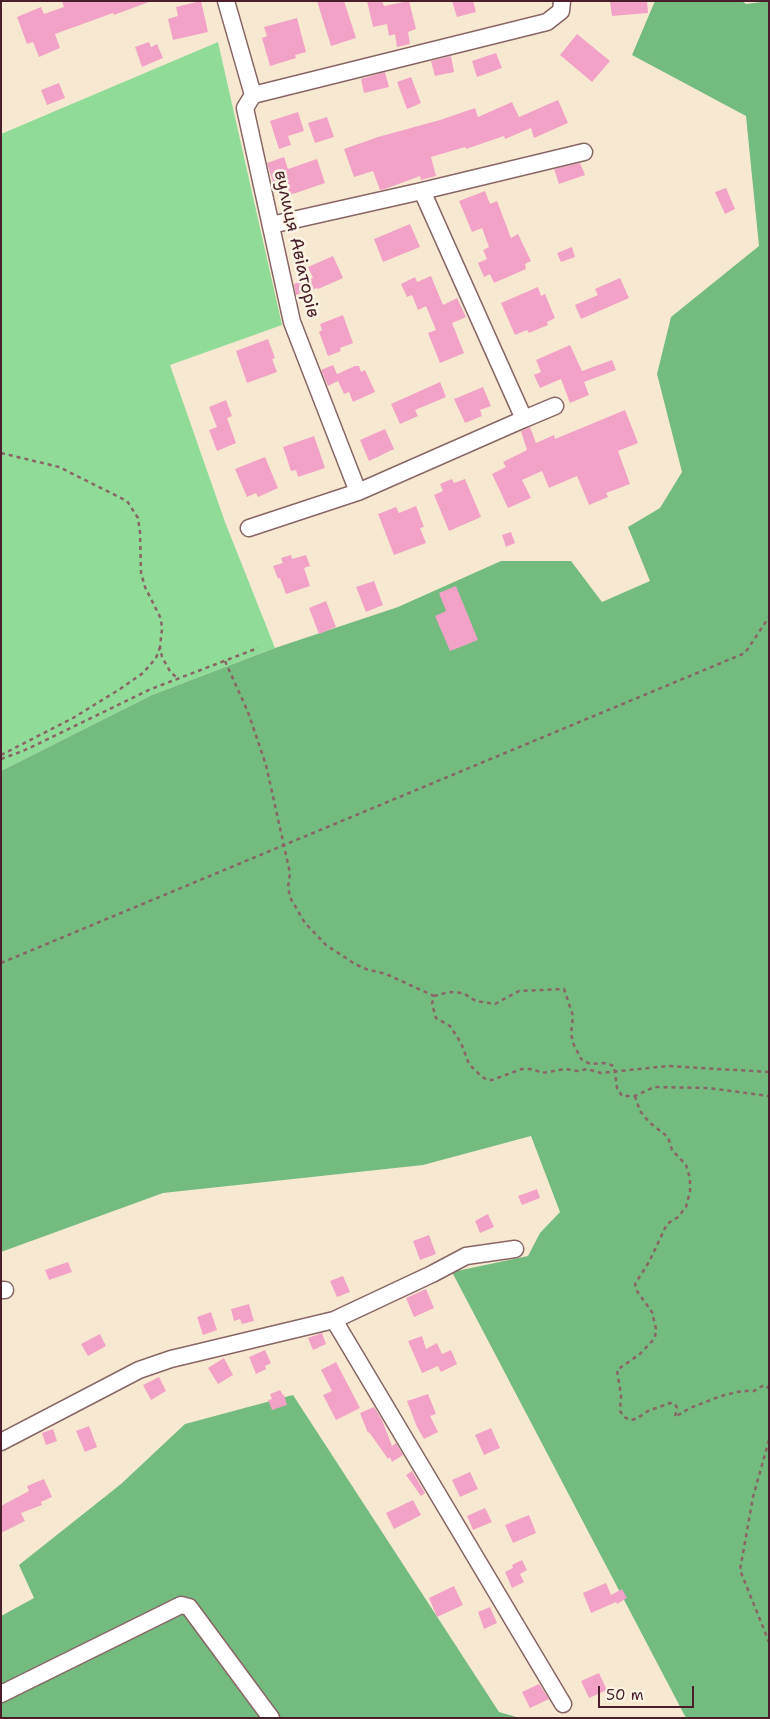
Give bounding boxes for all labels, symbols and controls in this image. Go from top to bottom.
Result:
street label: вулиця Авіаторів [269,168,323,320]
scale bar [600,1676,696,1708]
text: 50 m [606,1685,644,1705]

